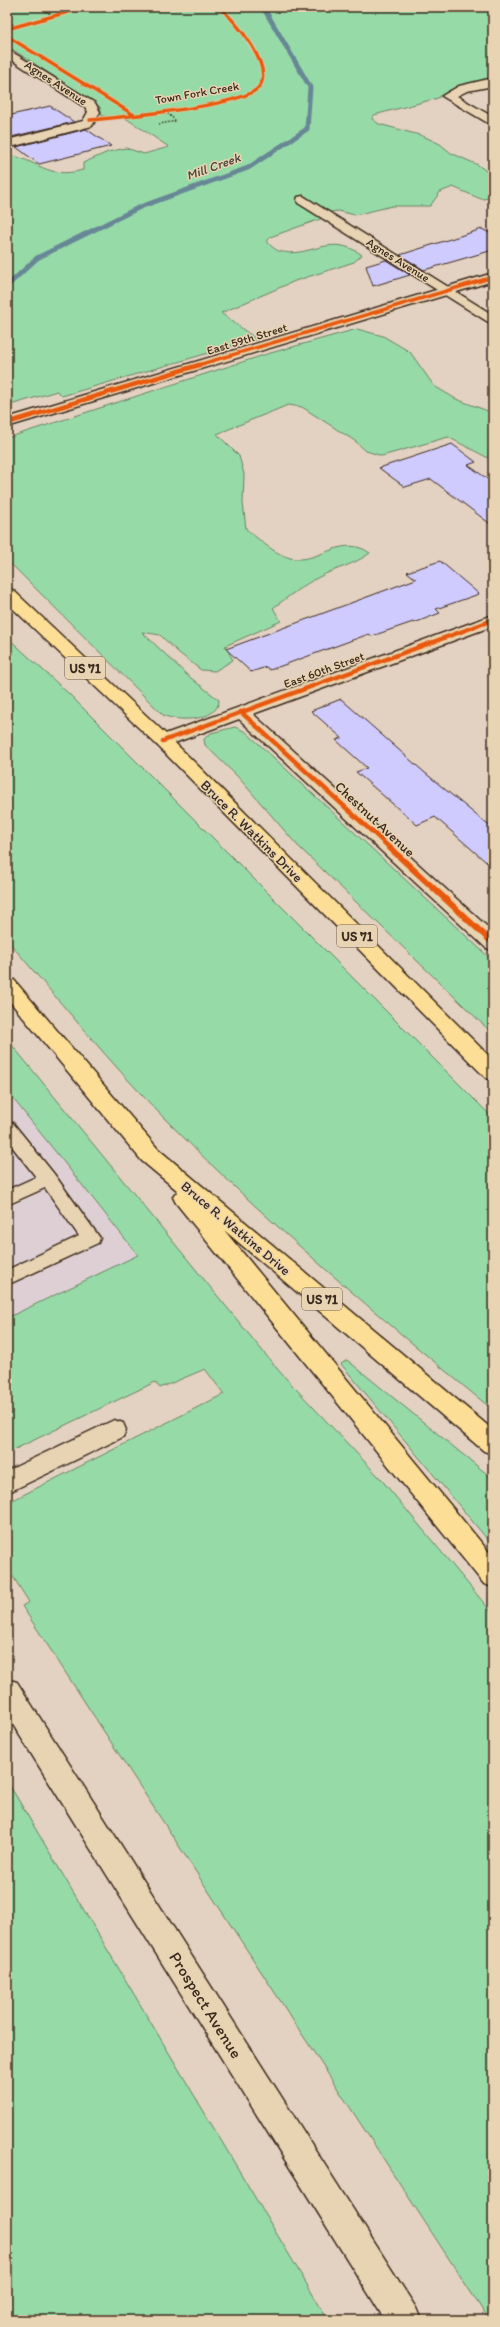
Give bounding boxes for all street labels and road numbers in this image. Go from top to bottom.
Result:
street label: Agnes Avenue [22,58,90,109]
street label: Town Fork Creek [154,79,241,107]
street label: Agnes Avenue [364,235,432,285]
street label: East 59th Street [205,320,289,358]
street label: East 60th Street [282,649,367,691]
road number: US 71 [65,657,105,679]
street label: Bruce R. Watkins Drive [197,777,307,886]
street label: Chestnut Avenue [331,778,418,861]
road number: US 71 [337,925,377,947]
street label: Bruce R. Watkins Drive [177,1178,294,1279]
road number: US 71 [302,1288,342,1310]
street label: Prospect Avenue [165,1948,247,2062]

